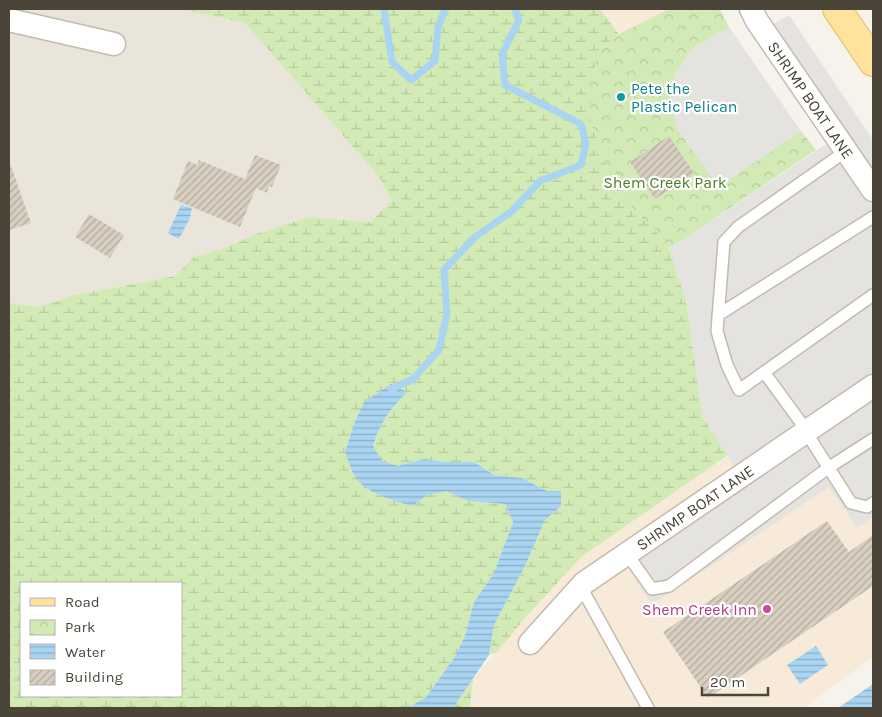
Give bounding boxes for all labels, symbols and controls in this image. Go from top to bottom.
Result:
street label: SHRIMP BOAT LANE [764,38,858,162]
place label: Pete the Plastic Pelican [631,79,737,116]
marker: Pete the Plastic Pelican [615,91,627,103]
park label: Shem Creek Park [603,173,727,192]
street label: SHRIMP BOAT LANE [633,461,758,555]
legend [20,582,182,697]
text: Road [65,593,100,611]
place label: Shem Creek Inn [642,600,757,619]
marker: Shem Creek Inn [761,603,773,615]
text: Park [65,618,95,636]
text: Water [65,643,106,661]
scale bar [702,664,768,696]
text: Building [65,668,123,686]
text: 20 m [710,673,745,691]

